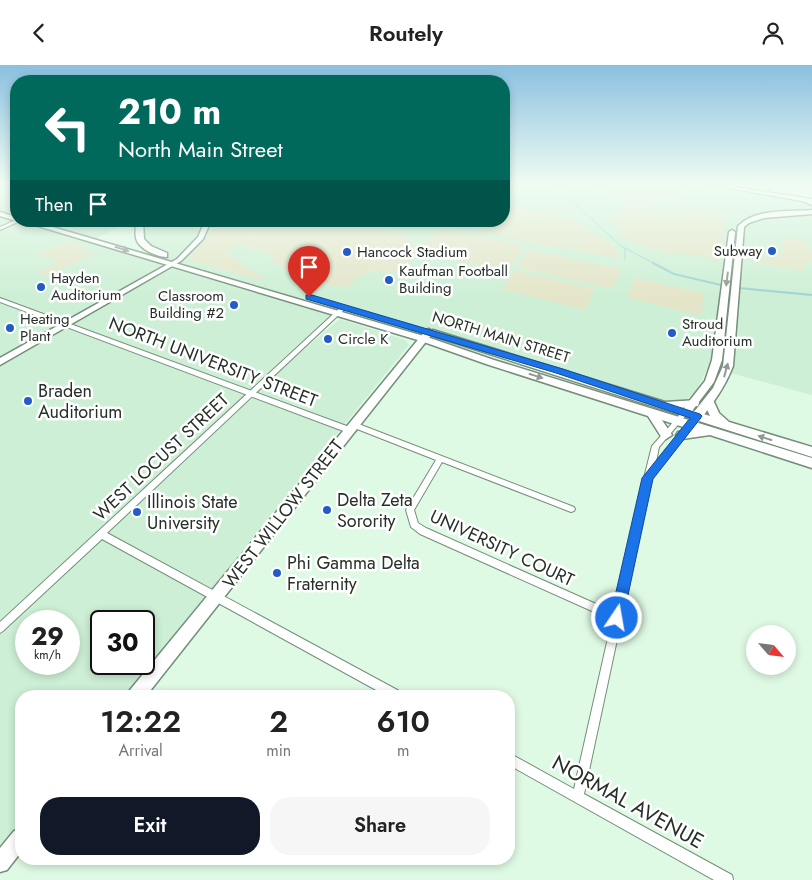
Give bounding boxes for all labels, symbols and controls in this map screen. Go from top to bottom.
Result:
text: Routely [369,17,443,49]
icon: back [25,19,53,47]
icon: person [759,19,787,47]
text: 210 m [118,87,221,137]
icon: left [35,95,100,160]
text: North Main Street [118,133,283,165]
icon: arrive [84,190,112,218]
text: Then [35,191,74,218]
place label: Subway [714,240,762,262]
place label: Hancock Stadium [357,241,468,263]
marker: Subway [766,245,778,257]
one-way arrow [114,246,129,254]
pin [288,246,330,297]
marker: Hancock Stadium [341,246,353,258]
icon: arrive [295,253,323,281]
place label: Kaufman Football Building [399,260,508,299]
place label: Hayden Auditorium [51,267,121,306]
one-way arrow [723,271,731,287]
marker: Kaufman Football Building [383,274,395,286]
marker: Hayden Auditorium [35,281,47,293]
place label: Classroom Building #2 [149,285,224,324]
marker: Classroom Building #2 [228,299,240,311]
street label: NORTH MAIN STREET [429,306,573,368]
place label: Heating Plant [20,308,70,347]
street label: NORTH UNIVERSITY STREET [105,310,322,414]
place label: Stroud Auditorium [682,313,752,352]
marker: Heating Plant [4,322,16,334]
marker: Stroud Auditorium [666,327,678,339]
place label: Circle K [338,328,389,350]
marker: Circle K [322,333,334,345]
one-way arrow [722,362,730,377]
one-way arrow [529,373,544,381]
place label: Braden Auditorium [38,378,122,425]
street label: WEST LOCUST STREET [87,387,235,527]
marker: Braden Auditorium [22,395,34,407]
one-way arrow [758,433,773,441]
street label: WEST WILLOW STREET [217,434,350,594]
place label: Delta Zeta Sorority [337,487,413,534]
place label: Illinois State University [147,489,237,536]
street label: UNIVERSITY COURT [426,503,579,593]
marker: Delta Zeta Sorority [321,504,333,516]
marker: Illinois State University [131,506,143,518]
place label: Phi Gamma Delta Fraternity [287,550,420,597]
marker: Phi Gamma Delta Fraternity [271,567,283,579]
position arrow [590,591,642,643]
speed limit sign: 30 [90,610,155,675]
text: 29 [31,618,64,654]
north arrow [746,625,796,675]
map controls [746,625,796,675]
text: km/h [34,646,61,664]
text: 12:22 [100,700,181,743]
text: 2 [269,700,288,743]
text: 610 [377,700,430,743]
text: Arrival [119,739,163,762]
text: min [266,739,291,762]
text: m [397,739,409,762]
street label: NORMAL AVENUE [547,748,709,856]
button: Exit [40,797,260,855]
button: Share [270,797,490,855]

